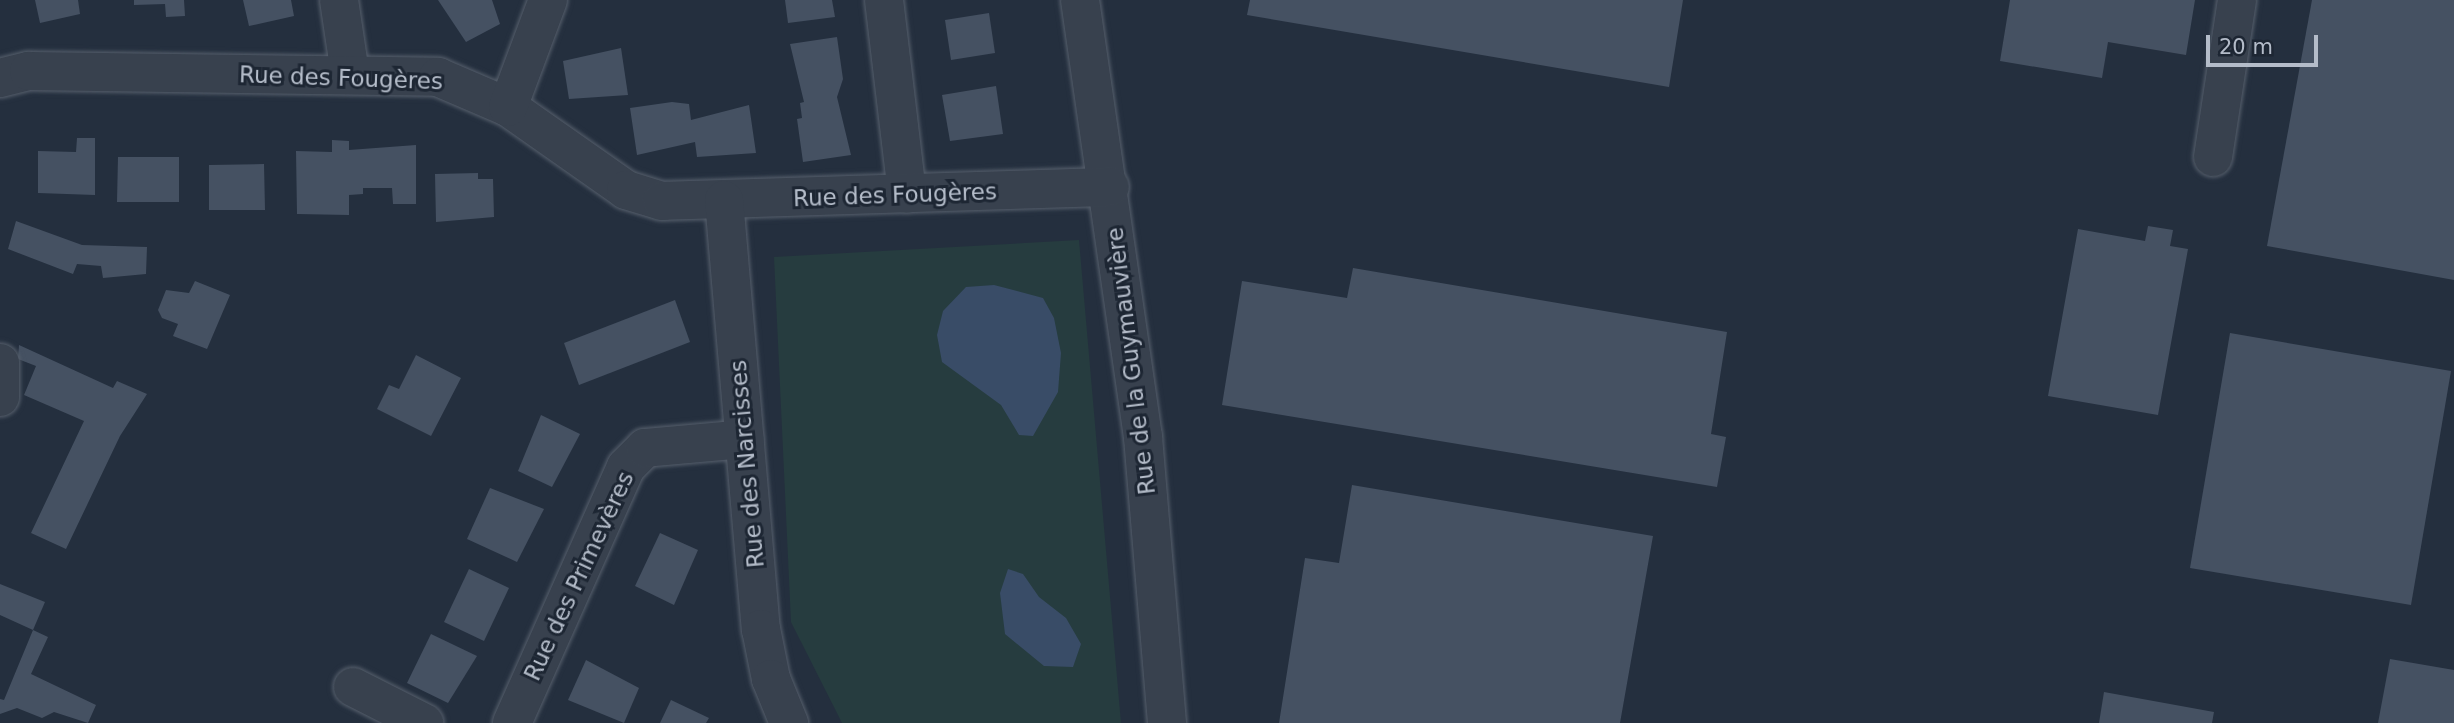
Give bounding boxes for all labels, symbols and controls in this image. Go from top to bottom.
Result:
scale bar [2209,21,2321,65]
text: 20 m [2219,35,2273,59]
street label: Rue des Fougères [239,61,443,95]
street label: Rue des Fougères [793,178,997,212]
street label: Rue de la Guymauvière [1101,226,1161,496]
street label: Rue des Narcisses [724,359,770,569]
street label: Rue des Primevères [518,467,640,685]

